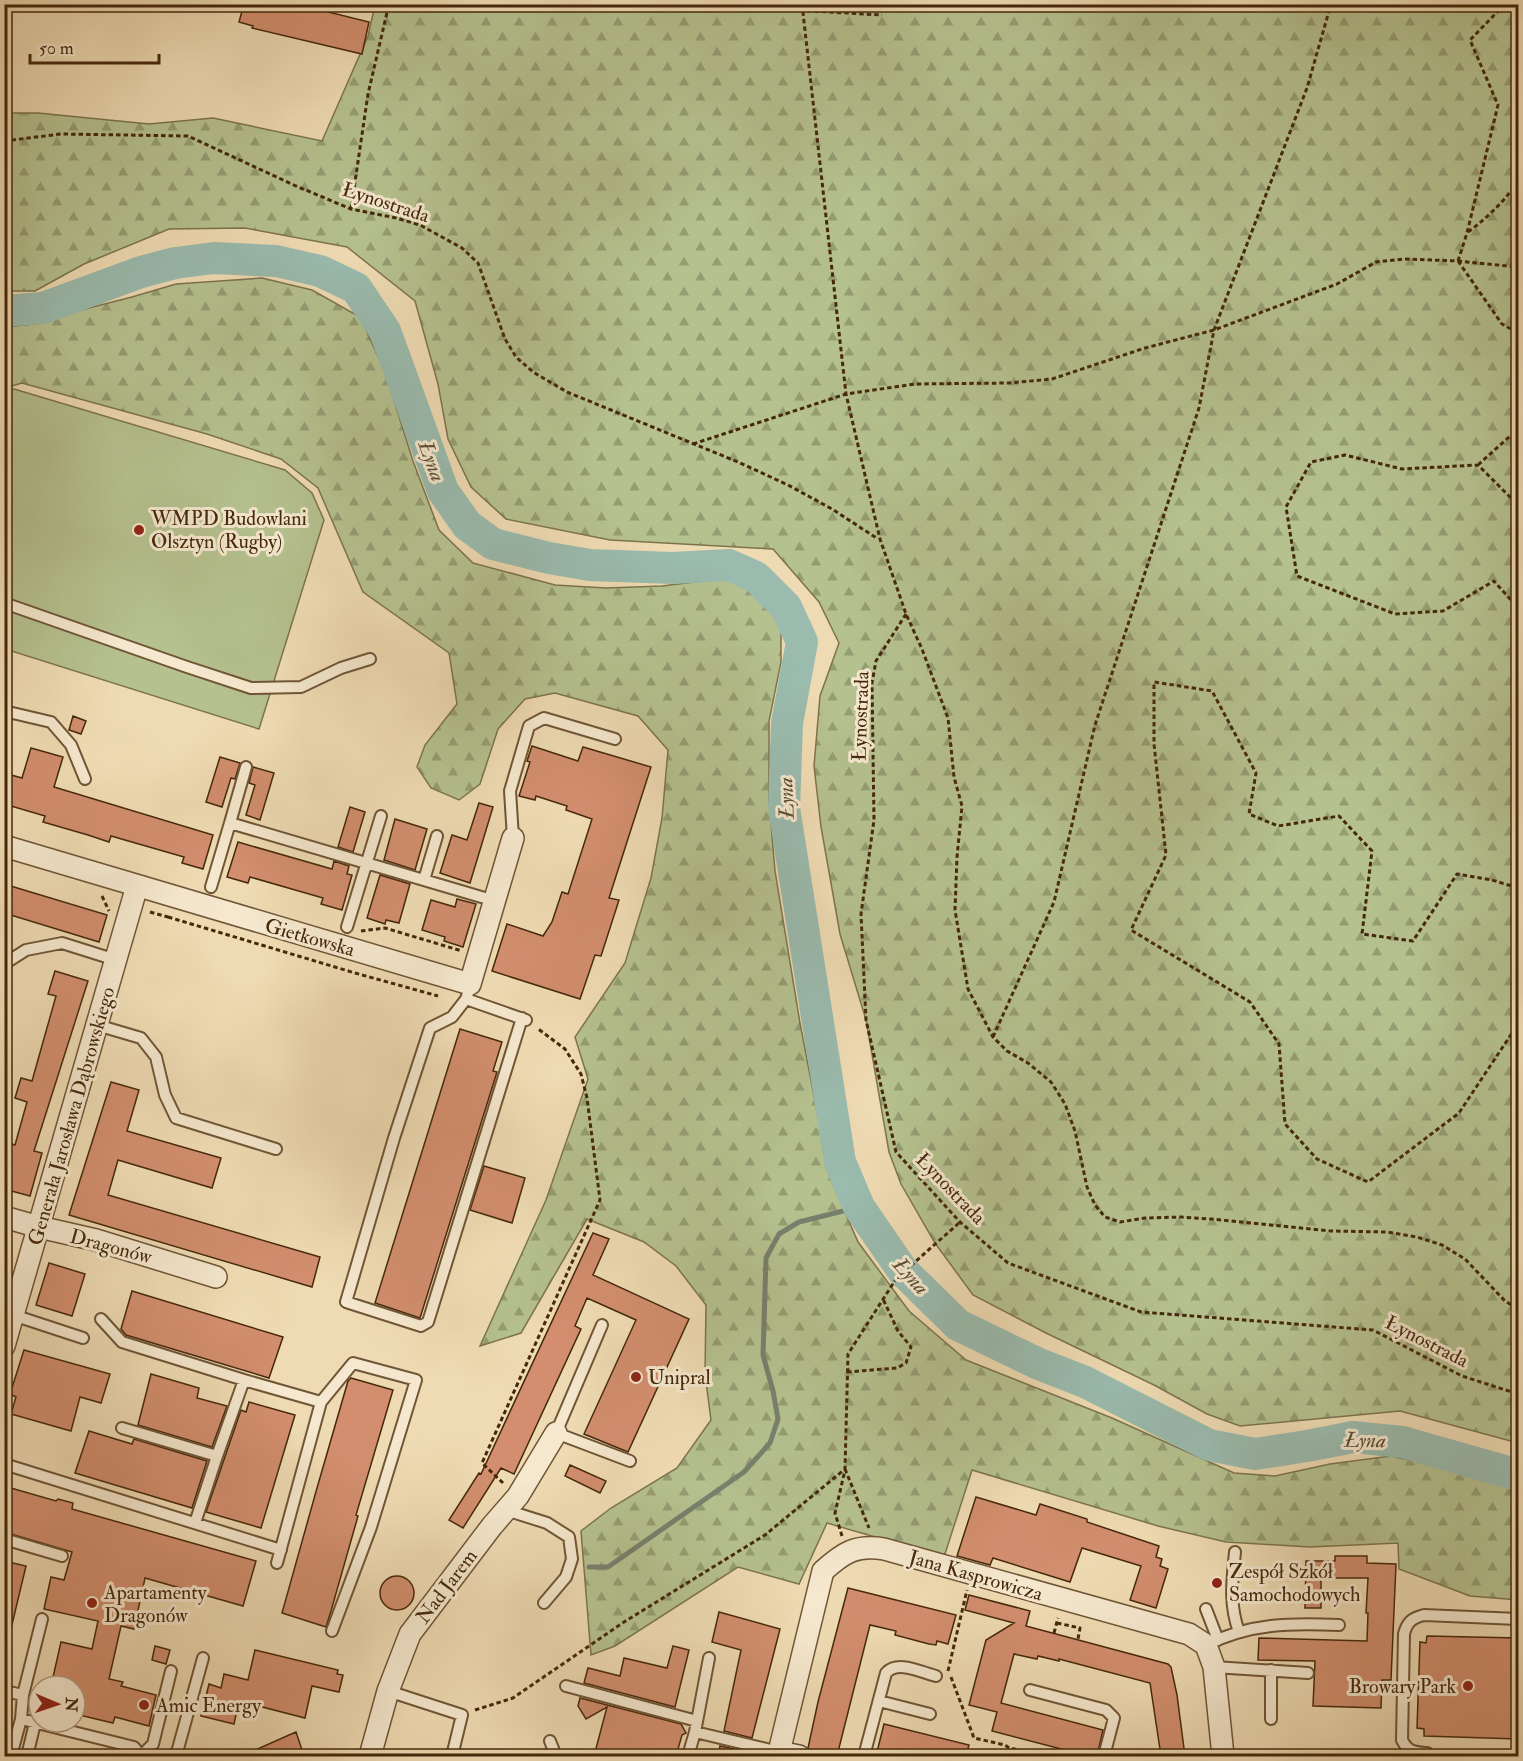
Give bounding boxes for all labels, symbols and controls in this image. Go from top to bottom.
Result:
scale bar [30,27,159,65]
text: 50 m [39,37,74,60]
street label: Łynostrada [339,177,433,229]
water label: Łyna [411,436,451,486]
place label: WMPD Budowlani Olsztyn (Rugby) [150,506,307,554]
marker: WMPD Budowlani Olsztyn (Rugby) [132,523,146,537]
street label: Łynostrada [846,670,875,762]
water label: Łyna [772,777,801,820]
street label: Gietkowska [262,913,358,962]
street label: Generała Jarosława Dąbrowskiego [23,984,120,1248]
street label: Łynostrada [910,1147,991,1230]
street label: Dragonów [67,1224,155,1270]
water label: Łyna [886,1251,935,1301]
street label: Łynostrada [1381,1310,1473,1373]
place label: Unipral [648,1365,711,1391]
marker: Unipral [629,1370,643,1384]
water label: Łyna [1343,1427,1386,1454]
street label: Nad Jarem [410,1544,483,1629]
street label: Jana Kasprowicza [905,1544,1046,1608]
place label: Zespół Szkół Samochodowych [1229,1559,1361,1607]
marker: Zespół Szkół Samochodowych [1210,1576,1224,1590]
place label: Apartamenty Dragonów [103,1580,208,1628]
marker: Apartamenty Dragonów [85,1596,99,1610]
north arrow [27,1674,87,1734]
place label: Browary Park [1349,1674,1456,1699]
marker: Browary Park [1461,1679,1475,1693]
place label: Amic Energy [155,1693,262,1718]
text: N [61,1696,81,1713]
marker: Amic Energy [137,1698,151,1712]

